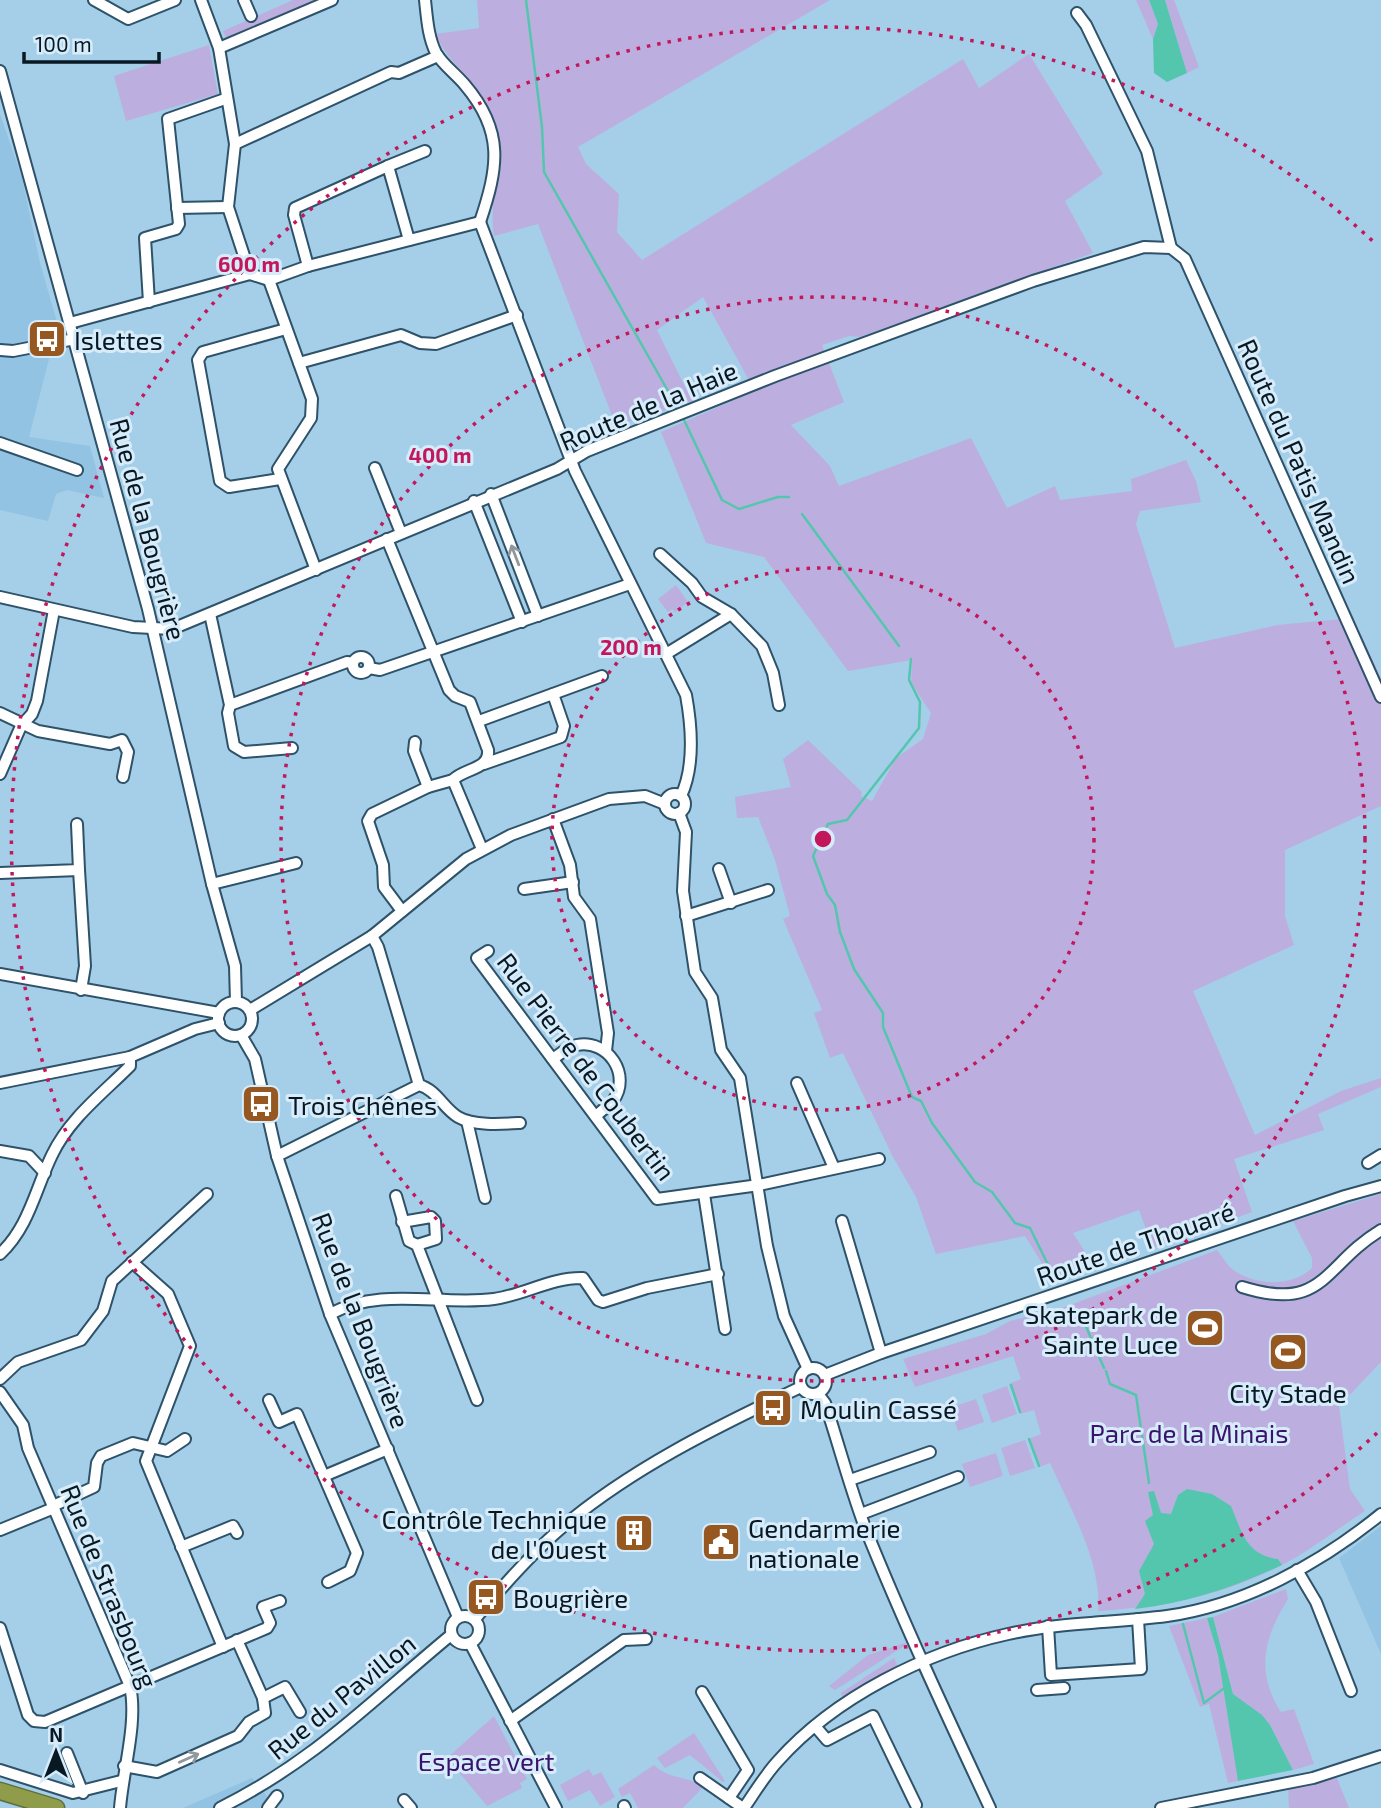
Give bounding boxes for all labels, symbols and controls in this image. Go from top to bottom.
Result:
scale bar [24,21,159,65]
text: 100 m [35,31,92,56]
text: 600 m [218,251,280,276]
bus stop icon: Islettes [26,318,68,360]
place label: Islettes [74,324,163,355]
street label: Route du Patis Mandin [1232,334,1368,588]
street label: Route de la Haie [555,354,741,456]
street label: Rue de la Bougrière [104,415,194,643]
text: 400 m [409,442,471,467]
one-way arrow [507,545,520,567]
text: 200 m [600,634,662,659]
centre of rings [811,827,835,851]
street label: Rue Pierre de Coubertin [491,946,683,1186]
bus stop icon: Trois Chênes [240,1083,282,1125]
place label: Trois Chênes [288,1089,437,1120]
street label: Route de Thouaré [1032,1195,1238,1291]
street label: Rue de la Bougrière [307,1208,417,1432]
place label: Skatepark de Sainte Luce [1025,1298,1178,1359]
sports icon: Skatepark de Sainte Luce [1184,1307,1226,1349]
sports icon: City Stade [1267,1331,1309,1373]
place label: City Stade [1229,1377,1347,1408]
bus stop icon: Moulin Cassé [752,1387,794,1429]
place label: Moulin Cassé [800,1393,957,1424]
park label: Parc de la Minais [1090,1417,1288,1448]
street label: Rue de Strasbourg [55,1480,165,1692]
place label: Contrôle Technique de l'Ouest [382,1503,607,1564]
building icon: Contrôle Technique de l'Ouest [613,1512,655,1554]
place label: Gendarmerie nationale [748,1512,901,1573]
public building icon: Gendarmerie nationale [700,1521,742,1563]
bus stop icon: Bougrière [465,1576,507,1618]
place label: Bougrière [513,1582,628,1613]
street label: Rue du Pavillon [261,1627,421,1765]
north arrow [21,1717,91,1787]
text: N [49,1723,63,1746]
park label: Espace vert [418,1745,554,1776]
one-way arrow [177,1751,199,1764]

